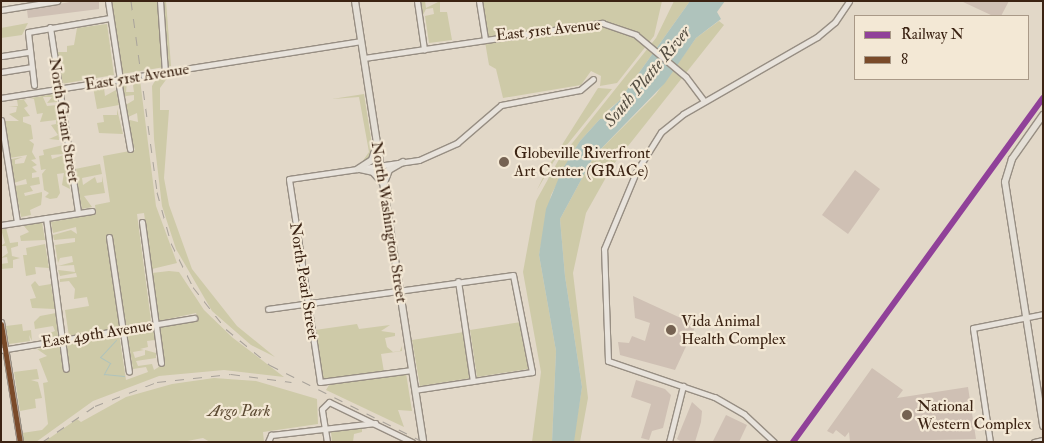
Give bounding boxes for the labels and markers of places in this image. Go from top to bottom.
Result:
place label: Globeville Riverfront Art Center (GRACe) [514,143,650,181]
marker: Globeville Riverfront Art Center (GRACe) [498,156,510,168]
place label: Vida Animal Health Complex [681,311,786,349]
marker: Vida Animal Health Complex [665,324,677,336]
place label: National Western Complex [917,396,1031,434]
marker: National Western Complex [901,409,913,421]

